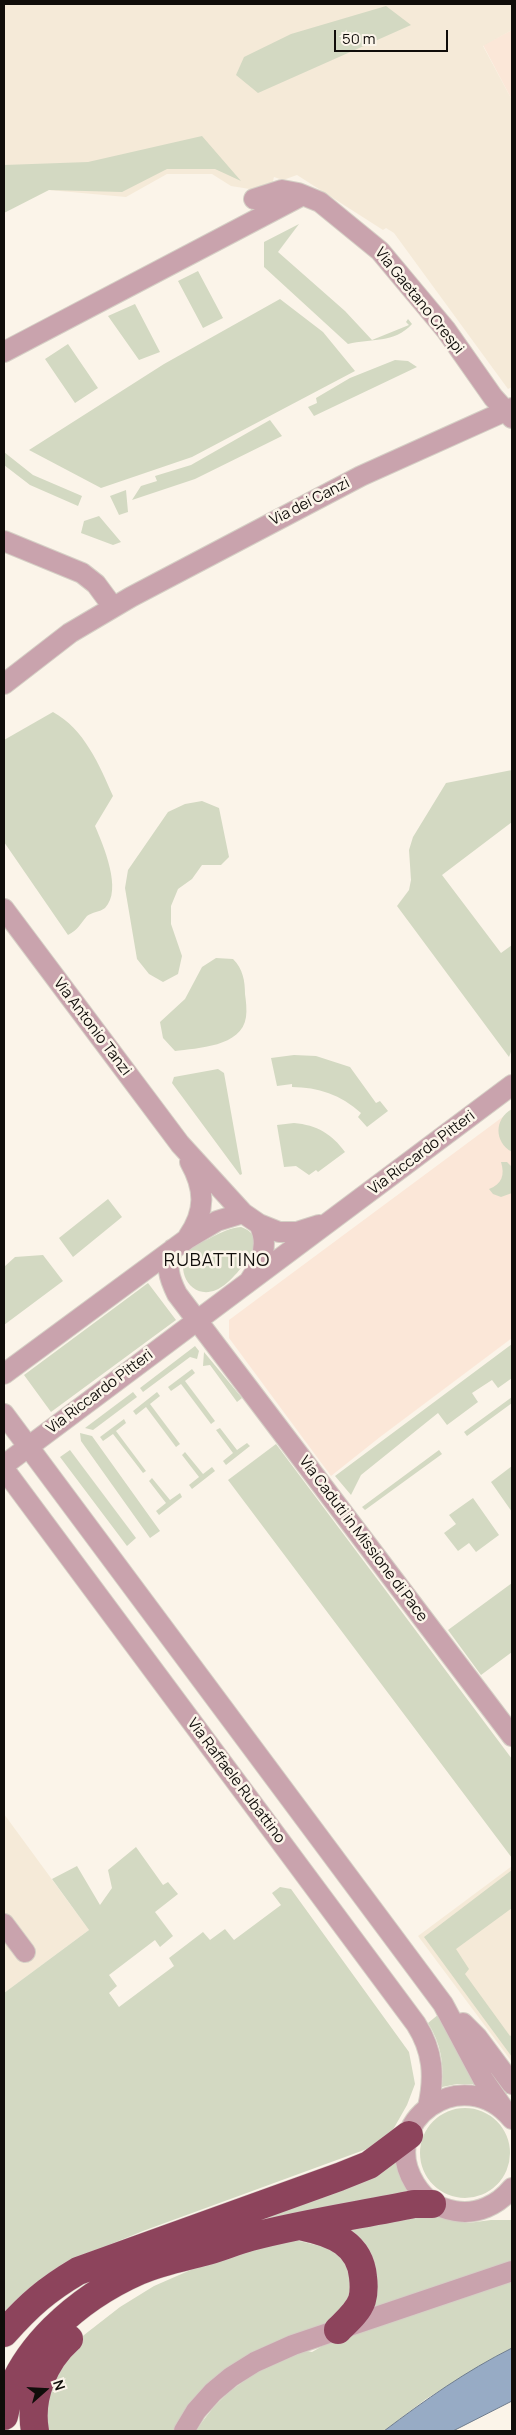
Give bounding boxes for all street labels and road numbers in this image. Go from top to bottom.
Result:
street label: Via Gaetano Crespi [371,244,467,358]
street label: Via dei Canzi [267,474,353,530]
street label: Via Antonio Tanzi [49,975,135,1079]
street label: Via Riccardo Pitteri [365,1107,479,1199]
street label: Via Riccardo Pitteri [43,1346,157,1438]
street label: Via Caduti in Missione di Pace [295,1453,431,1625]
street label: Via Raffaele Rubattino [183,1715,289,1847]

